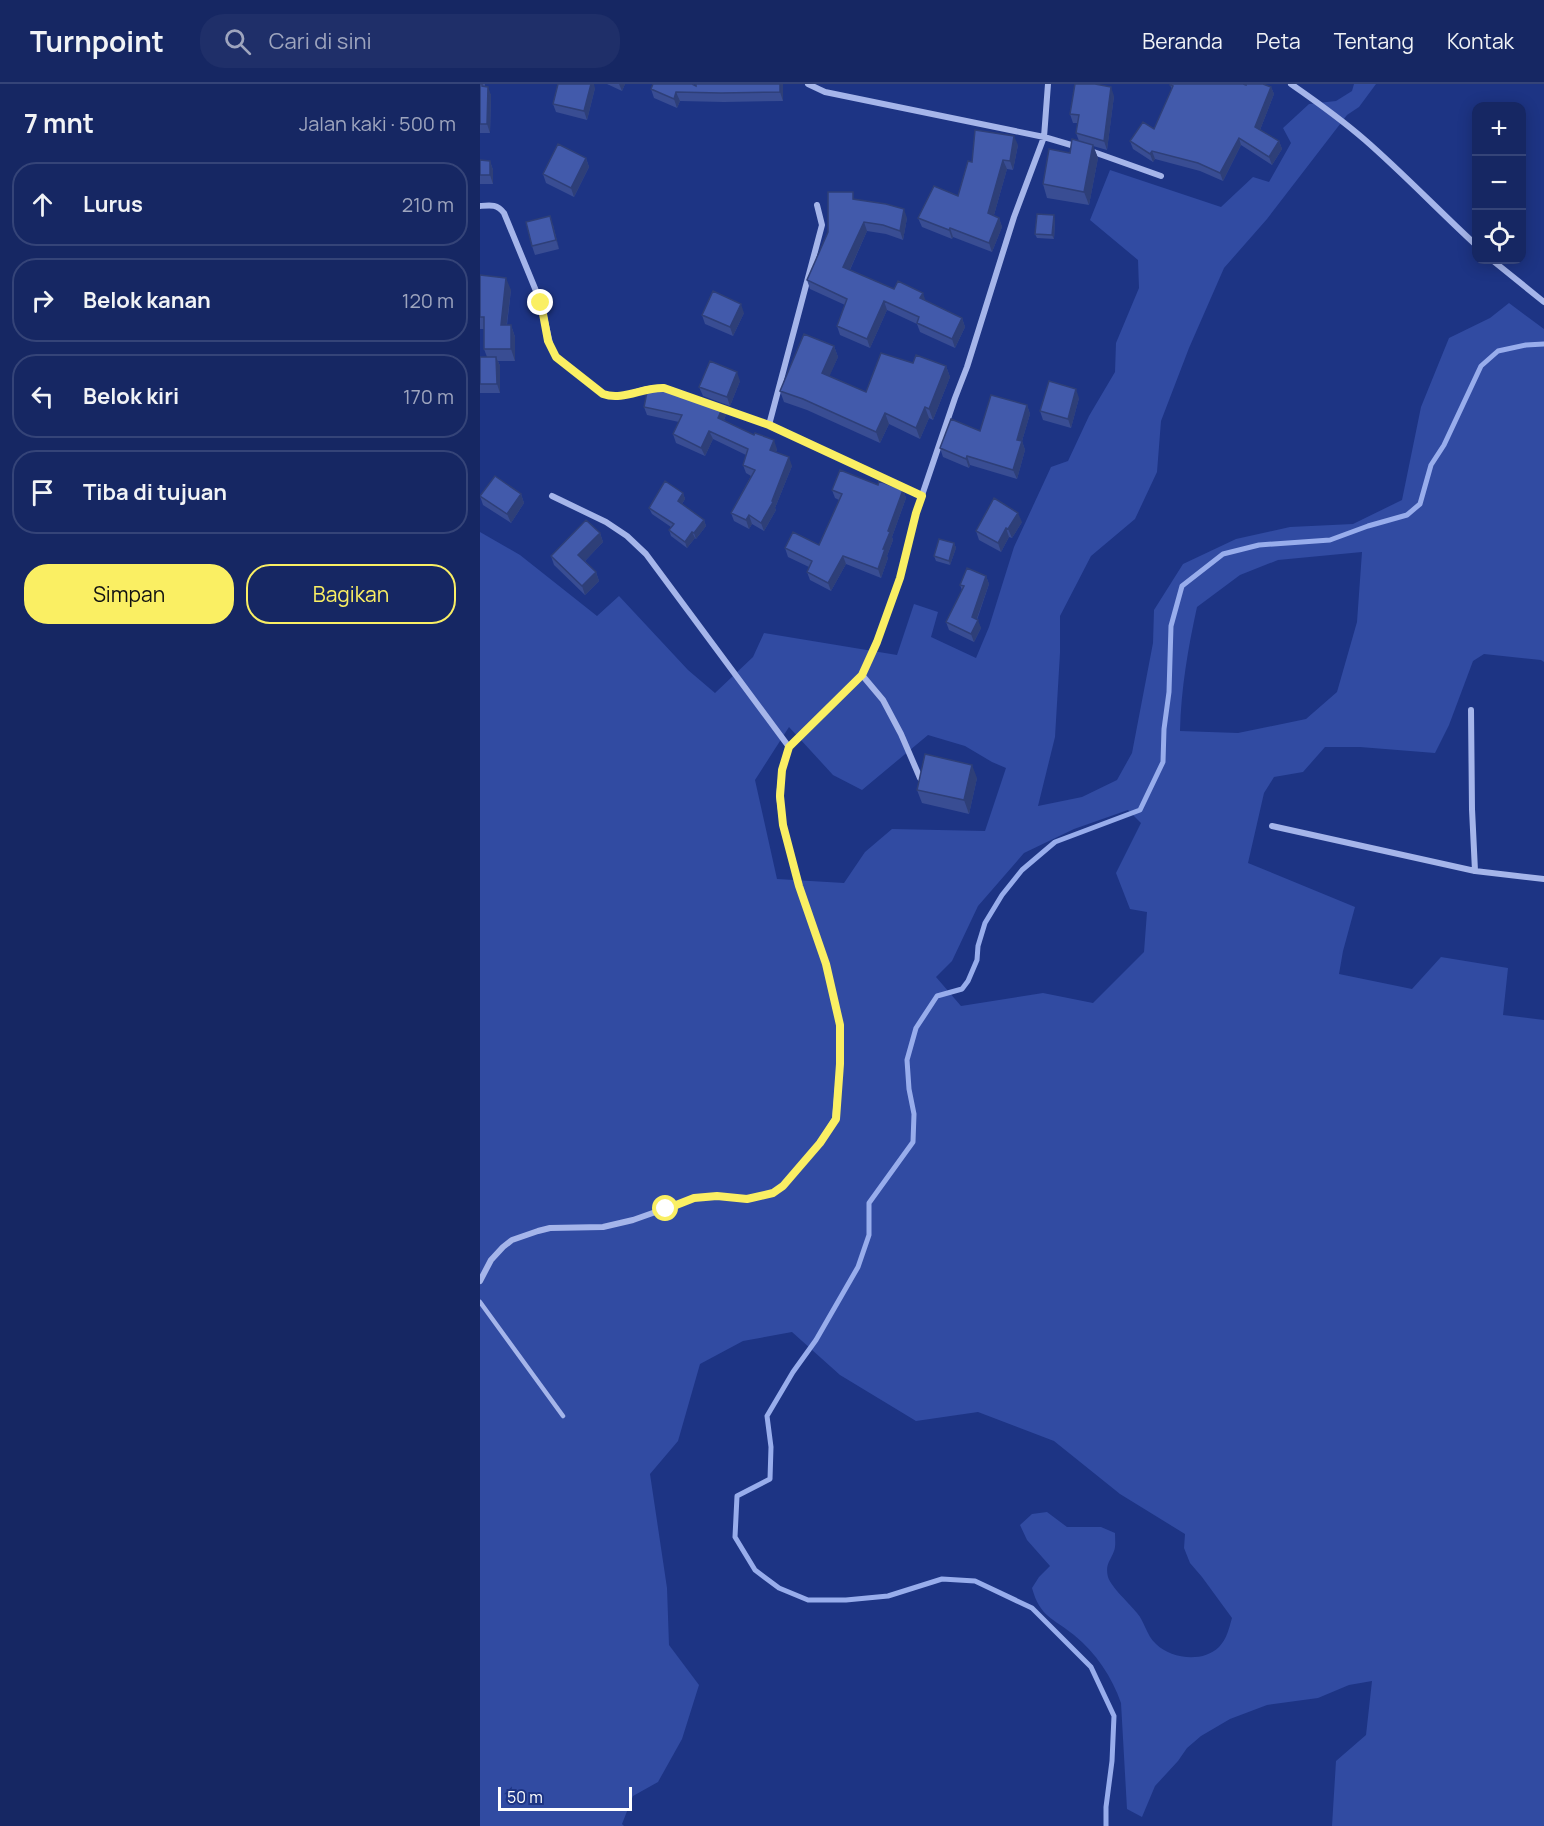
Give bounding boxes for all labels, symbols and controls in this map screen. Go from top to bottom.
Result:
search box [200,14,620,68]
text: Turnpoint [30,22,164,60]
icon: search [221,25,254,58]
text: Cari di sini [269,26,372,56]
text: Beranda [1142,27,1223,55]
text: Peta [1256,27,1301,55]
text: Tentang [1334,27,1414,55]
text: Kontak [1447,27,1514,55]
map controls [1472,102,1526,264]
button: + [1472,102,1526,156]
text: 7 mnt [24,105,94,141]
text: Jalan kaki · 500 m [299,110,456,137]
button: − [1472,156,1526,210]
icon: ahead [26,188,59,221]
text: Lurus [83,189,143,219]
text: 210 m [402,191,454,218]
button: locate [1472,210,1526,264]
icon: right [26,284,59,317]
text: Belok kanan [83,285,211,315]
text: 120 m [402,287,454,314]
route end [527,289,553,315]
icon: left [26,380,59,413]
text: Belok kiri [83,381,179,411]
text: 170 m [403,383,454,410]
icon: arrive [26,476,59,509]
text: Tiba di tujuan [83,477,227,507]
button: Simpan [24,564,234,624]
button: Bagikan [246,564,456,624]
route start [652,1195,678,1221]
scale bar [498,1784,632,1812]
text: 50 m [507,1786,543,1808]

